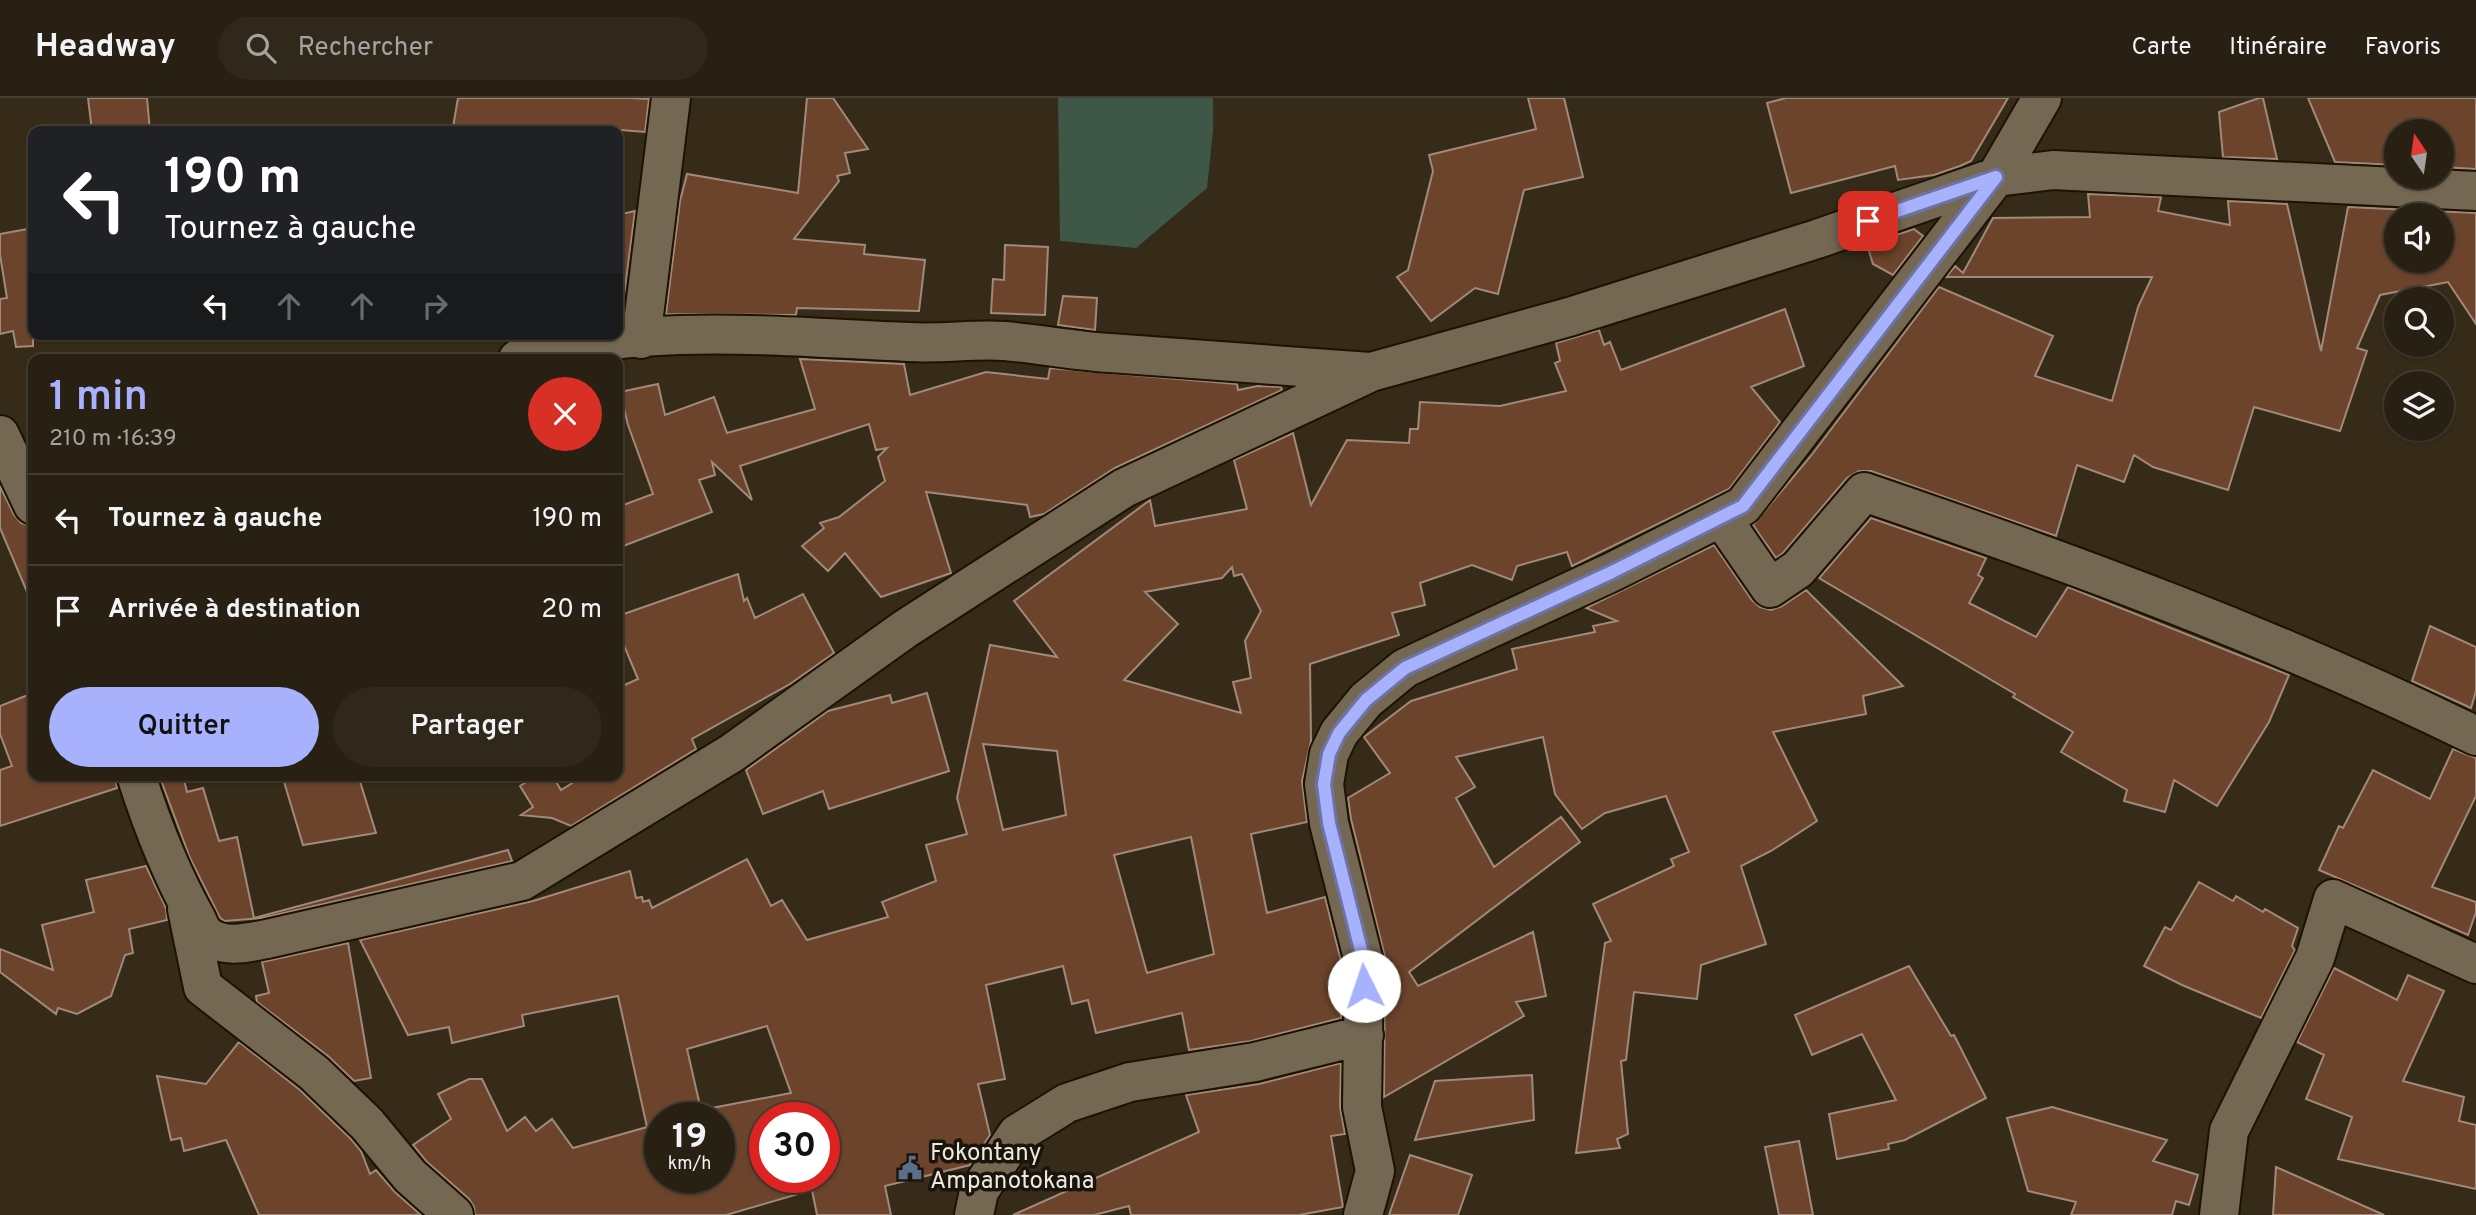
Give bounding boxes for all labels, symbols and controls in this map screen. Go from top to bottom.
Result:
search box [218,17,708,80]
text: Headway [35,27,176,69]
icon: search [242,29,280,67]
text: Rechercher [298,32,433,65]
text: Carte [2131,33,2191,63]
text: Itinéraire [2229,33,2327,63]
text: Favoris [2365,33,2441,63]
north arrow [2384,119,2454,189]
map controls [2384,119,2454,441]
text: 190 m [164,149,301,211]
icon: left [49,154,140,245]
pin [1838,191,1898,251]
icon: arrive [1849,202,1887,240]
button: sound [2384,203,2454,273]
text: Tournez à gauche [164,210,416,250]
icon: left [197,287,235,325]
icon: ahead [270,287,308,325]
icon: ahead [343,287,381,325]
icon: right [416,287,454,325]
button: search [2384,287,2454,357]
button: layers [2384,371,2454,441]
text: 1 min [49,372,148,425]
button: close [528,377,602,451]
text: 210 m · 16:39 [49,425,177,454]
icon: left [49,501,87,539]
text: Tournez à gauche [108,503,322,536]
text: 190 m [532,503,602,536]
icon: arrive [49,592,87,630]
text: Arrivée à destination [108,594,361,627]
text: 20 m [541,594,602,627]
button: Quitter [49,687,319,767]
button: Partager [333,687,602,767]
position arrow [1327,949,1401,1023]
speed limit sign: 30 [749,1102,840,1193]
text: 19 [672,1116,707,1160]
place label: Fokontany Ampanotokana [930,1139,1094,1197]
text: km/h [668,1153,711,1176]
public building icon: Fokontany Ampanotokana [896,1154,924,1182]

